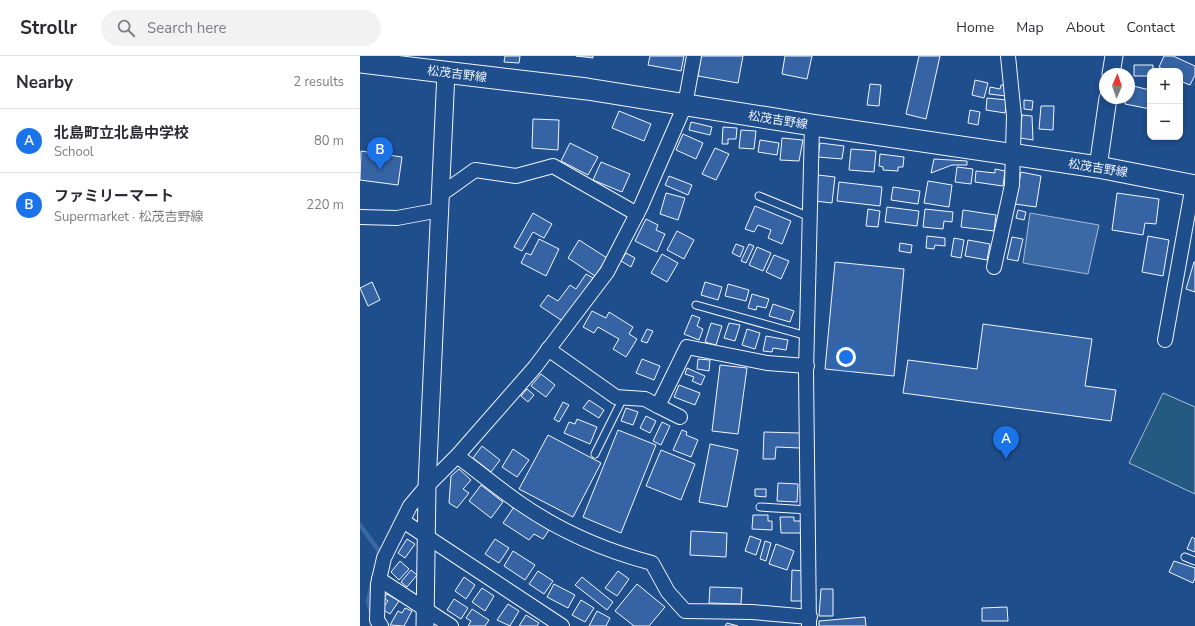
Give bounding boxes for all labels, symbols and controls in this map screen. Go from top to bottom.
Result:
search box [101,10,381,46]
text: Strollr [20,15,77,41]
icon: search [115,17,137,39]
text: Search here [147,18,227,38]
text: Home [956,18,994,37]
text: Map [1016,18,1044,37]
text: About [1066,18,1105,37]
text: Contact [1127,18,1175,37]
street label: 松茂吉野線 [426,62,488,86]
north arrow [1099,68,1135,104]
map controls [1147,68,1183,140]
button: + [1147,68,1183,104]
text: Nearby [16,71,73,94]
text: 2 results [293,73,344,91]
button: − [1147,104,1183,140]
street label: 松茂吉野線 [747,107,809,133]
text: 北島町立北島中学校 [54,123,189,143]
text: A [24,132,34,150]
text: 80 m [314,132,344,150]
pin: B [367,137,393,170]
text: School [54,143,94,161]
street label: 松茂吉野線 [1067,155,1129,181]
text: ファミリーマート [54,186,174,206]
text: B [25,196,33,214]
text: 220 m [306,196,344,214]
text: Supermarket · 松茂吉野線 [54,208,204,226]
your location [836,347,856,367]
pin: A [993,426,1019,459]

